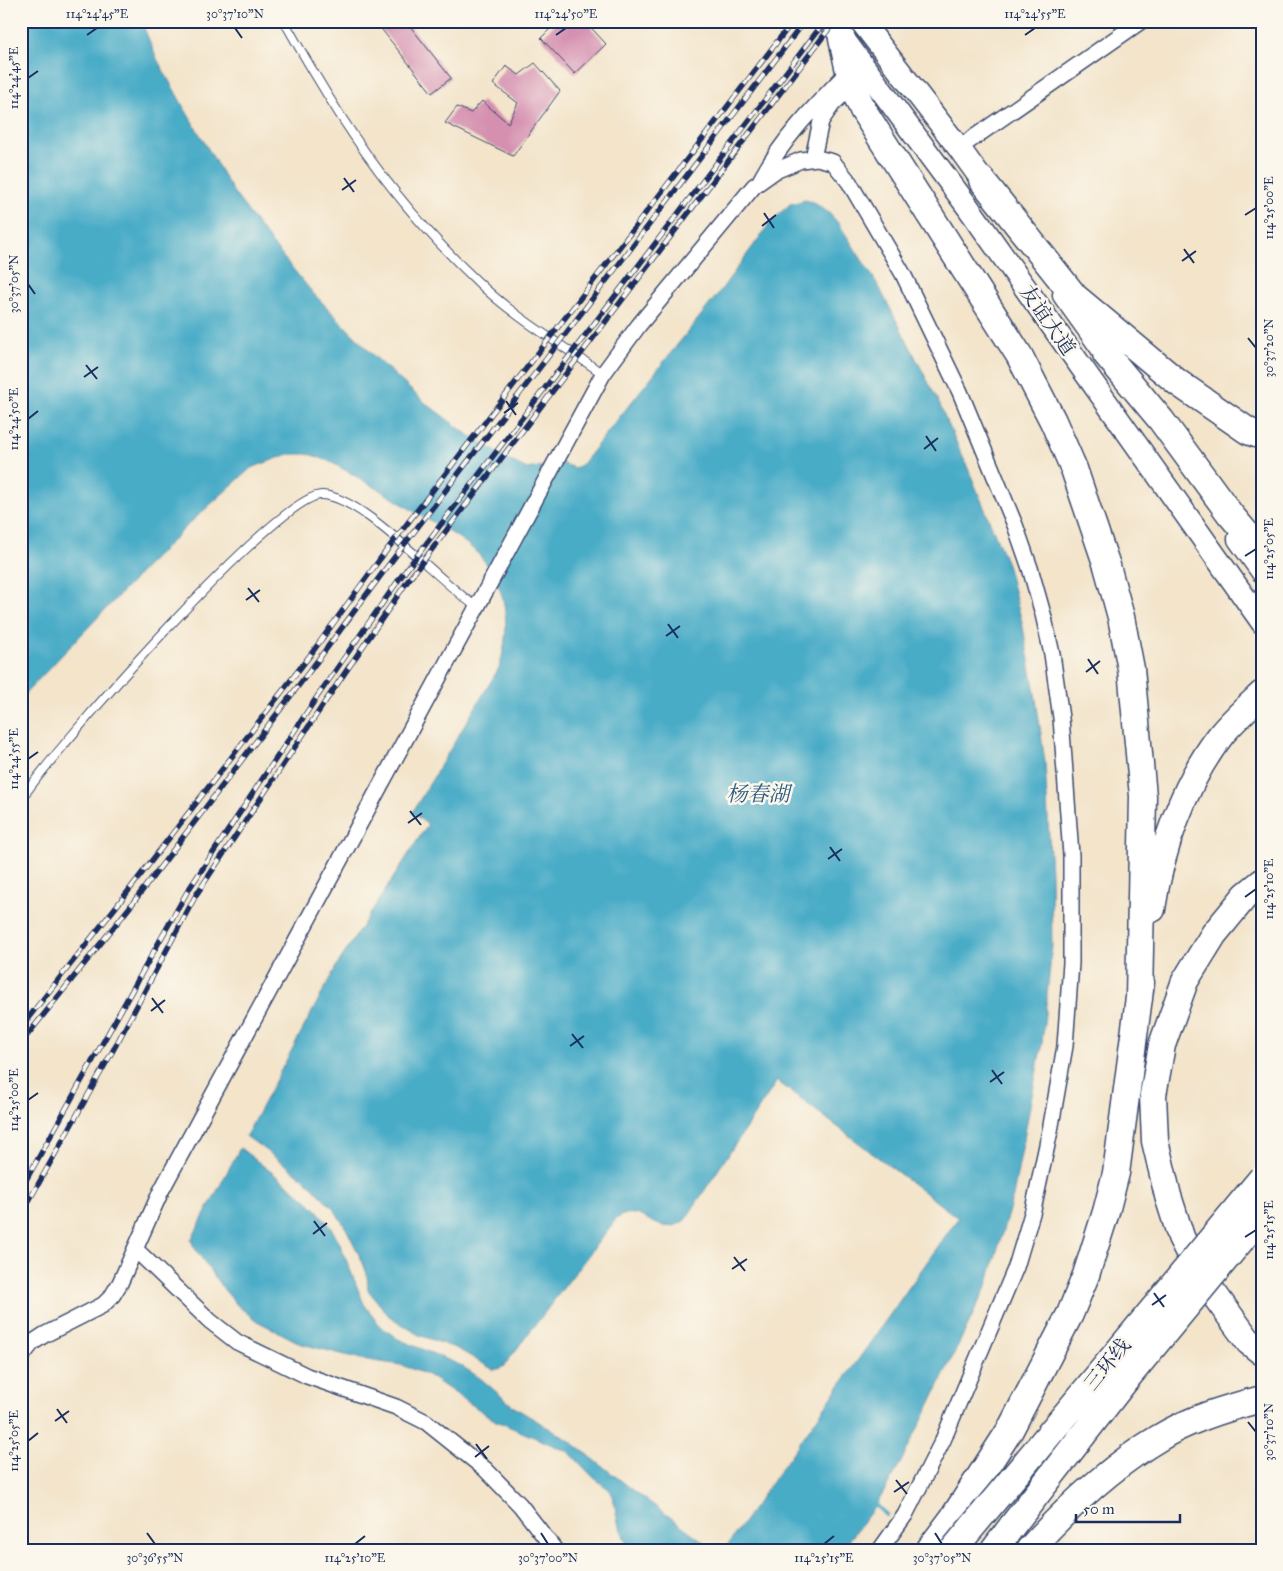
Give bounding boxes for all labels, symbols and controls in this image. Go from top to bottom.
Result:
text: 114°24'45"E [66,7,129,21]
text: 30°37'10"N [206,7,264,21]
text: 114°24'50"E [535,7,598,21]
text: 114°24'55"E [1004,7,1066,21]
text: 114°24'45"E [7,46,21,109]
text: 114°25'00"E [1262,176,1276,240]
text: 30°37'05"N [7,255,21,313]
street label: 友谊大道 [1015,280,1081,360]
text: 30°37'20"N [1262,319,1276,378]
text: 114°24'50"E [7,387,21,450]
text: 114°25'05"E [1262,518,1276,580]
text: 114°24'55"E [7,728,21,790]
water label: 杨春湖 [727,781,793,807]
text: 114°25'10"E [1262,858,1276,919]
text: 114°25'00"E [7,1068,21,1132]
text: 114°25'15"E [1262,1200,1276,1260]
street label: 三环线 [1079,1333,1135,1395]
text: 30°37'10"N [1262,1403,1276,1461]
text: 114°25'05"E [7,1410,21,1472]
scale bar [1076,1491,1179,1523]
text: 50 m [1083,1500,1115,1518]
text: 30°36'55"N [127,1551,184,1565]
text: 114°25'10"E [325,1551,386,1565]
text: 30°37'00"N [518,1551,578,1565]
text: 114°25'15"E [794,1551,854,1565]
text: 30°37'05"N [913,1551,971,1565]

